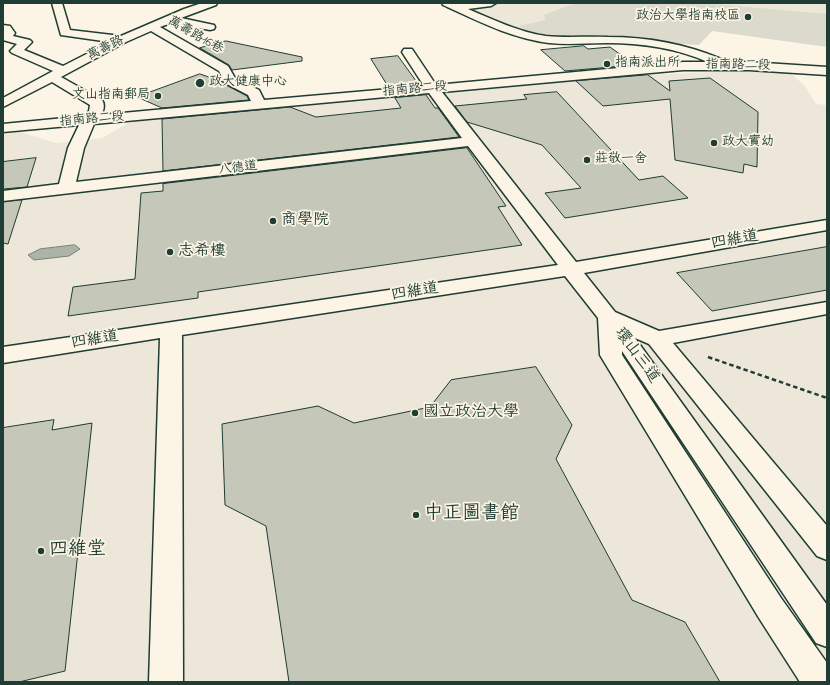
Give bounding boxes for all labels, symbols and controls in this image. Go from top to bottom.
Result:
place label: 政治大學指南校區 [636,9,740,25]
marker: 政治大學指南校區 [743,12,753,22]
street label: 萬壽路16巷 [164,14,226,58]
street label: 萬壽路 [85,33,127,65]
place label: 指南派出所 [615,56,680,72]
street label: 指南路二段 [705,58,771,74]
marker: 指南派出所 [602,59,612,69]
place label: 政大健康中心 [209,75,287,91]
marker: 政大健康中心 [194,77,206,89]
street label: 指南路二段 [382,79,448,101]
place label: 文山指南郵局 [72,88,150,104]
marker: 文山指南郵局 [153,91,163,101]
street label: 指南路二段 [59,109,125,131]
place label: 政大實幼 [722,135,774,151]
marker: 政大實幼 [709,138,719,148]
place label: 莊敬一舍 [595,152,647,168]
marker: 莊敬一舍 [582,155,592,165]
street label: 八德道 [218,159,258,179]
place label: 商學院 [281,211,329,231]
marker: 商學院 [268,216,278,226]
street label: 四維道 [710,227,760,255]
place label: 志希樓 [178,242,226,262]
marker: 志希樓 [165,247,175,257]
street label: 四維道 [390,280,440,306]
street label: 環山三道 [609,324,663,388]
street label: 四維道 [70,328,120,354]
place label: 國立政治大學 [423,403,519,423]
marker: 國立政治大學 [410,408,420,418]
place label: 中正圖書館 [424,504,519,526]
marker: 中正圖書館 [411,510,421,520]
place label: 四維堂 [49,540,106,562]
marker: 四維堂 [36,546,46,556]

